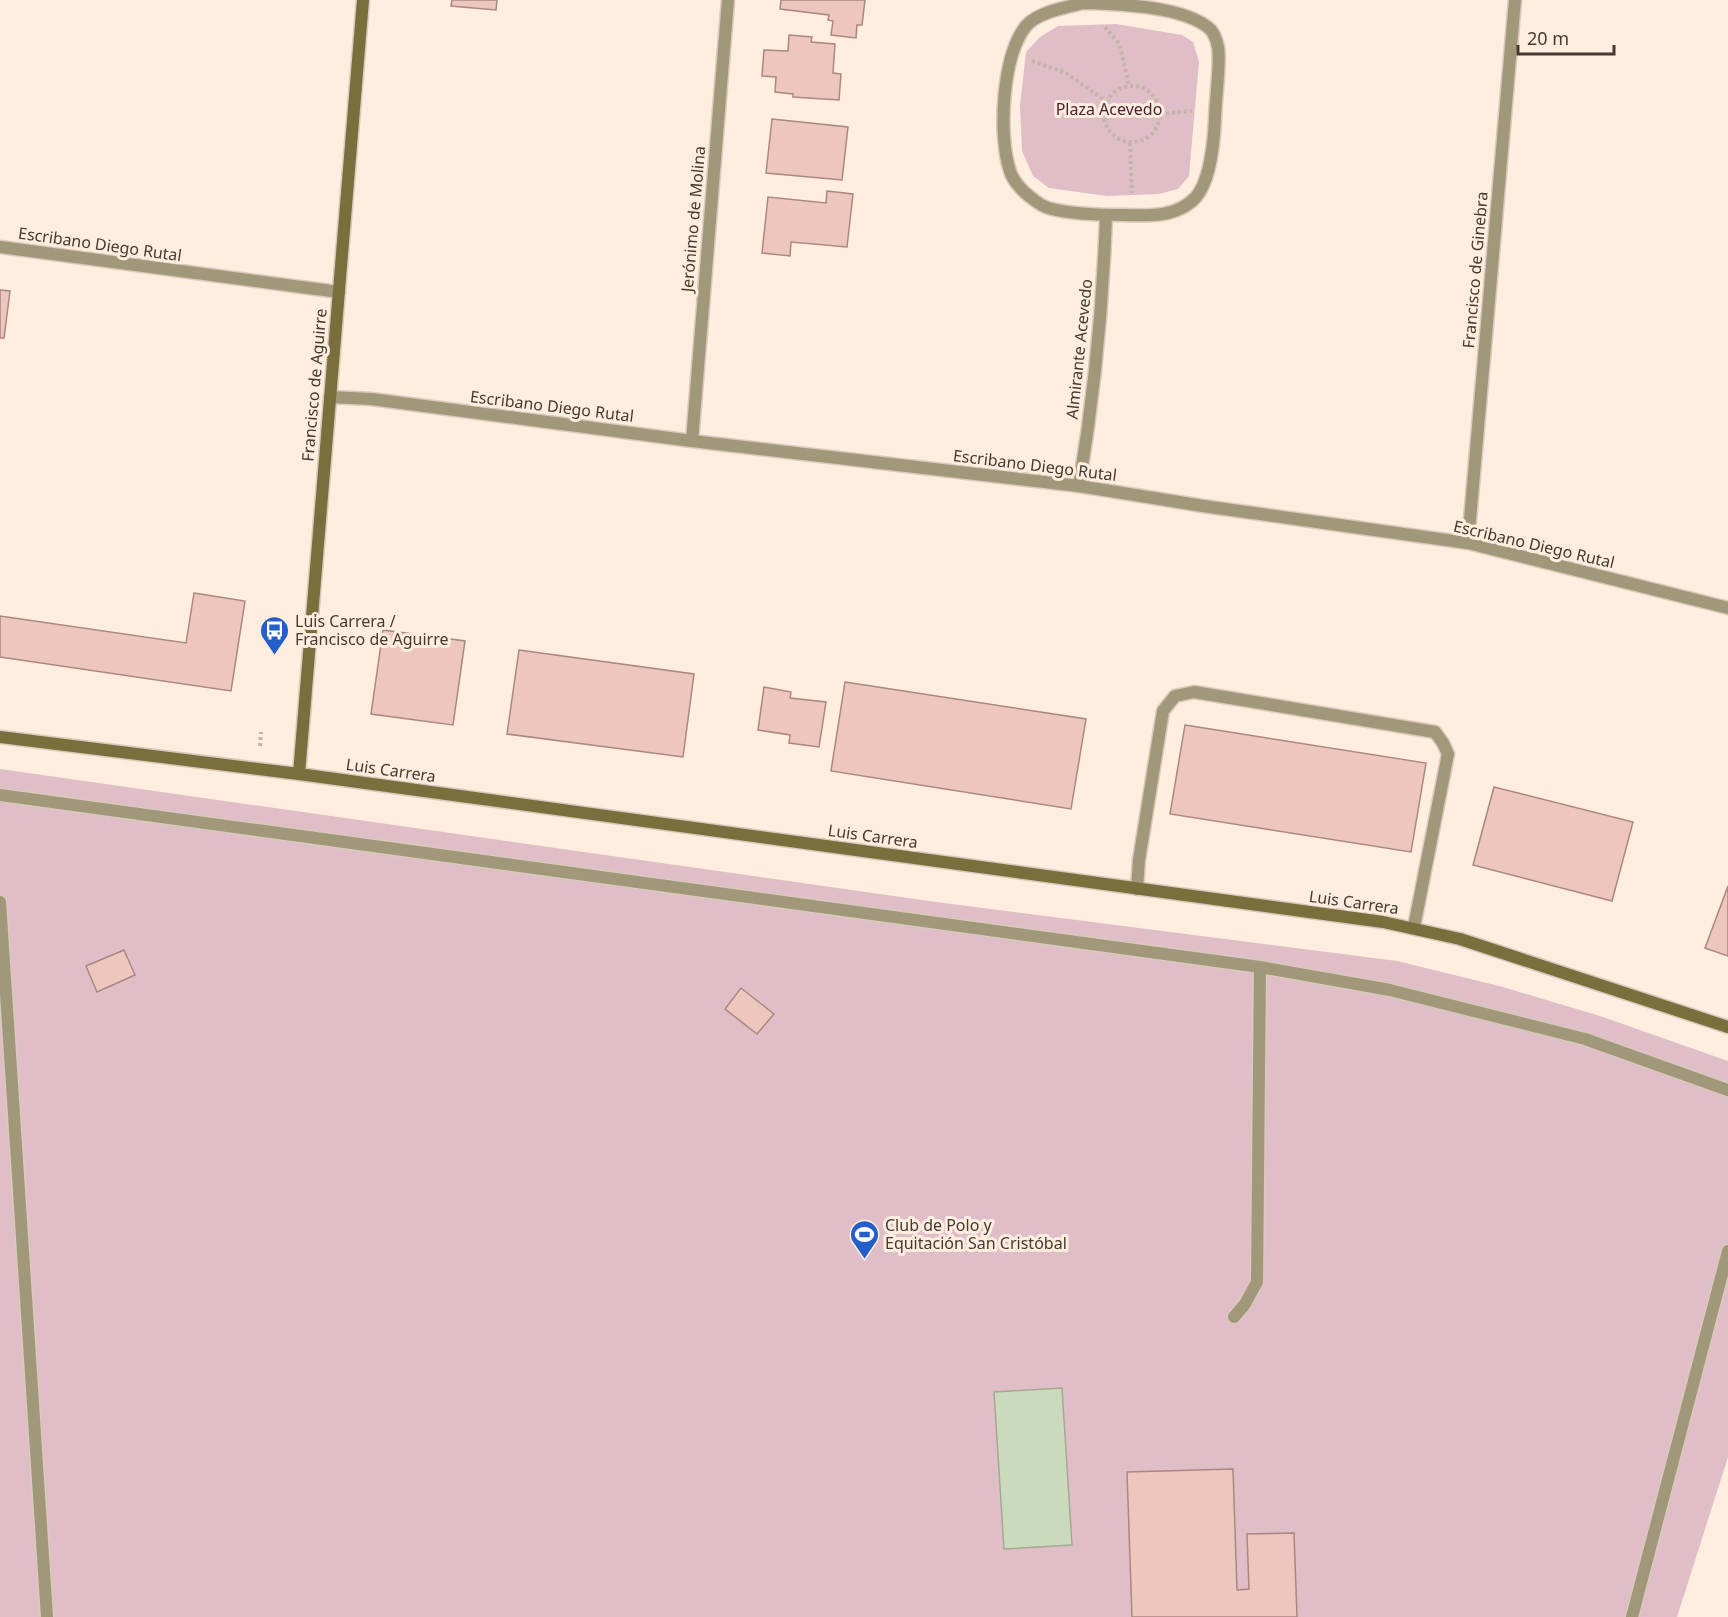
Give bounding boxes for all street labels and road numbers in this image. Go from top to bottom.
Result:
street label: Jerónimo de Molina [675,145,710,295]
street label: Francisco de Ginebra [1457,191,1493,349]
street label: Escribano Diego Rutal [17,222,183,266]
street label: Almirante Acevedo [1061,278,1097,420]
street label: Francisco de Aguirre [296,308,332,462]
street label: Escribano Diego Rutal [469,385,635,427]
street label: Escribano Diego Rutal [952,444,1118,486]
street label: Escribano Diego Rutal [1451,515,1617,573]
street label: Luis Carrera [345,753,437,787]
street label: Luis Carrera [827,819,919,853]
street label: Luis Carrera [1308,885,1400,919]

